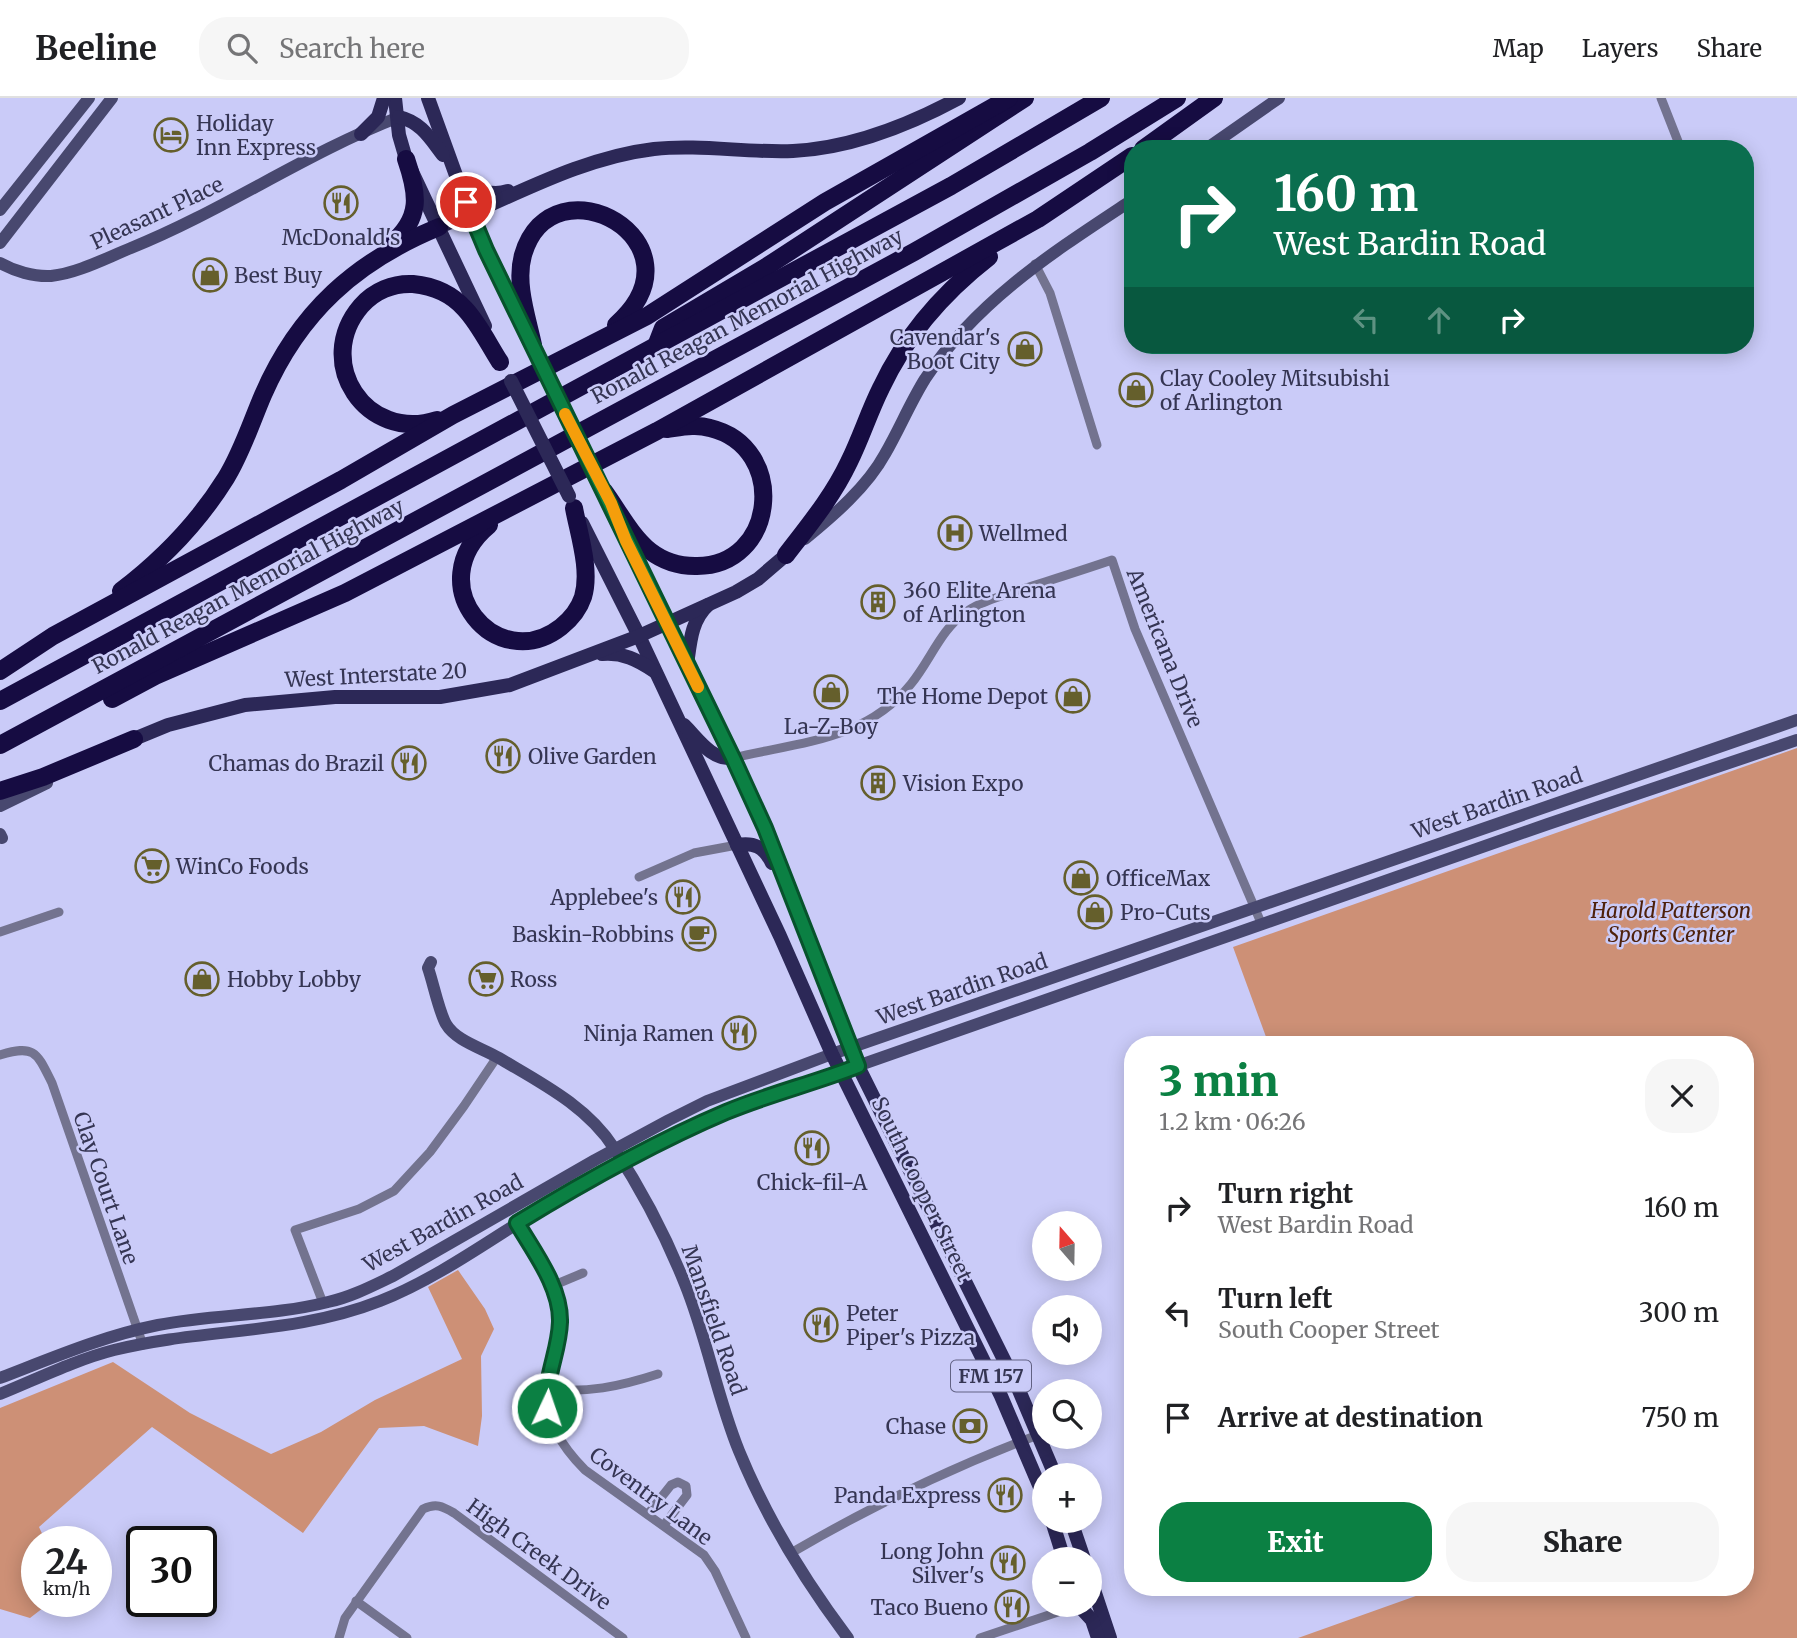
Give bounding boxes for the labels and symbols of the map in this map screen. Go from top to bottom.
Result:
place label: Holiday Inn Express [196,110,316,161]
hotel icon: Holiday Inn Express [152,116,190,154]
street label: Pleasant Place [86,170,228,255]
pin [436,172,496,232]
restaurant icon: McDonald's [322,184,360,222]
street label: Ronald Reagan Memorial Highway [586,222,908,410]
place label: McDonald's [282,224,400,251]
shop icon: Best Buy [191,256,229,294]
place label: Best Buy [234,262,323,289]
place label: Cavendar's Boot City [890,324,1001,375]
shop icon: Cavendar's Boot City [1006,330,1044,368]
place label: Clay Cooley Mitsubishi of Arlington [1160,365,1390,416]
shop icon: Clay Cooley Mitsubishi of Arlington [1117,371,1155,409]
street label: Ronald Reagan Memorial Highway [87,492,409,680]
hospital icon: Wellmed [936,514,974,552]
place label: Wellmed [978,520,1068,547]
street label: Americana Drive [1120,564,1209,732]
place label: 360 Elite Arena of Arlington [903,577,1056,628]
building icon: 360 Elite Arena of Arlington [859,583,897,621]
street label: West Interstate 20 [283,657,468,693]
shop icon: La-Z-Boy [812,673,850,711]
shop icon: The Home Depot [1054,677,1092,715]
place label: The Home Depot [877,683,1048,710]
place label: La-Z-Boy [784,713,879,740]
restaurant icon: Olive Garden [484,737,522,775]
place label: Olive Garden [528,743,657,770]
restaurant icon: Chamas do Brazil [390,744,428,782]
place label: Chamas do Brazil [209,750,384,777]
street label: West Bardin Road [1407,761,1586,845]
building icon: Vision Expo [859,764,897,802]
place label: Vision Expo [902,770,1023,797]
supermarket icon: WinCo Foods [133,847,171,885]
place label: WinCo Foods [175,853,309,880]
shop icon: OfficeMax [1062,859,1100,897]
place label: OfficeMax [1106,865,1211,892]
restaurant icon: Applebee's [664,878,702,916]
place label: Applebee's [549,884,658,911]
shop icon: Pro-Cuts [1076,893,1114,931]
park label: Harold Patterson Sports Center [1590,897,1751,948]
place label: Pro-Cuts [1120,899,1211,926]
cafe icon: Baskin-Robbins [680,915,718,953]
place label: Baskin-Robbins [512,921,674,948]
street label: West Bardin Road [872,947,1051,1031]
shop icon: Hobby Lobby [183,960,221,998]
supermarket icon: Ross [467,960,505,998]
place label: Hobby Lobby [227,966,362,993]
place label: Ross [510,966,557,993]
restaurant icon: Ninja Ramen [720,1014,758,1052]
place label: Ninja Ramen [584,1020,714,1047]
street label: South Cooper Street [866,1092,978,1286]
street label: Clay Court Lane [67,1108,145,1268]
restaurant icon: Chick-fil-A [793,1129,831,1167]
street label: West Bardin Road [357,1168,528,1279]
place label: Chick-fil-A [757,1169,867,1196]
north arrow [1032,1211,1102,1281]
street label: Mansfield Road [676,1241,752,1399]
place label: Peter Piper's Pizza [846,1300,975,1351]
restaurant icon: Peter Piper's Pizza [802,1306,840,1344]
road number: FM 157 [951,1360,1031,1392]
position arrow [510,1371,584,1445]
bank icon: Chase [951,1407,989,1445]
place label: Chase [886,1413,946,1440]
street label: Coventry Lane [584,1441,718,1551]
restaurant icon: Panda Express [986,1476,1024,1514]
place label: Panda Express [834,1482,981,1509]
street label: High Creek Drive [461,1493,617,1616]
speed limit sign: 30 [126,1526,217,1617]
place label: Long John Silver's [880,1538,984,1589]
restaurant icon: Long John Silver's [989,1544,1027,1582]
restaurant icon: Taco Bueno [993,1588,1031,1626]
place label: Taco Bueno [871,1594,988,1621]

